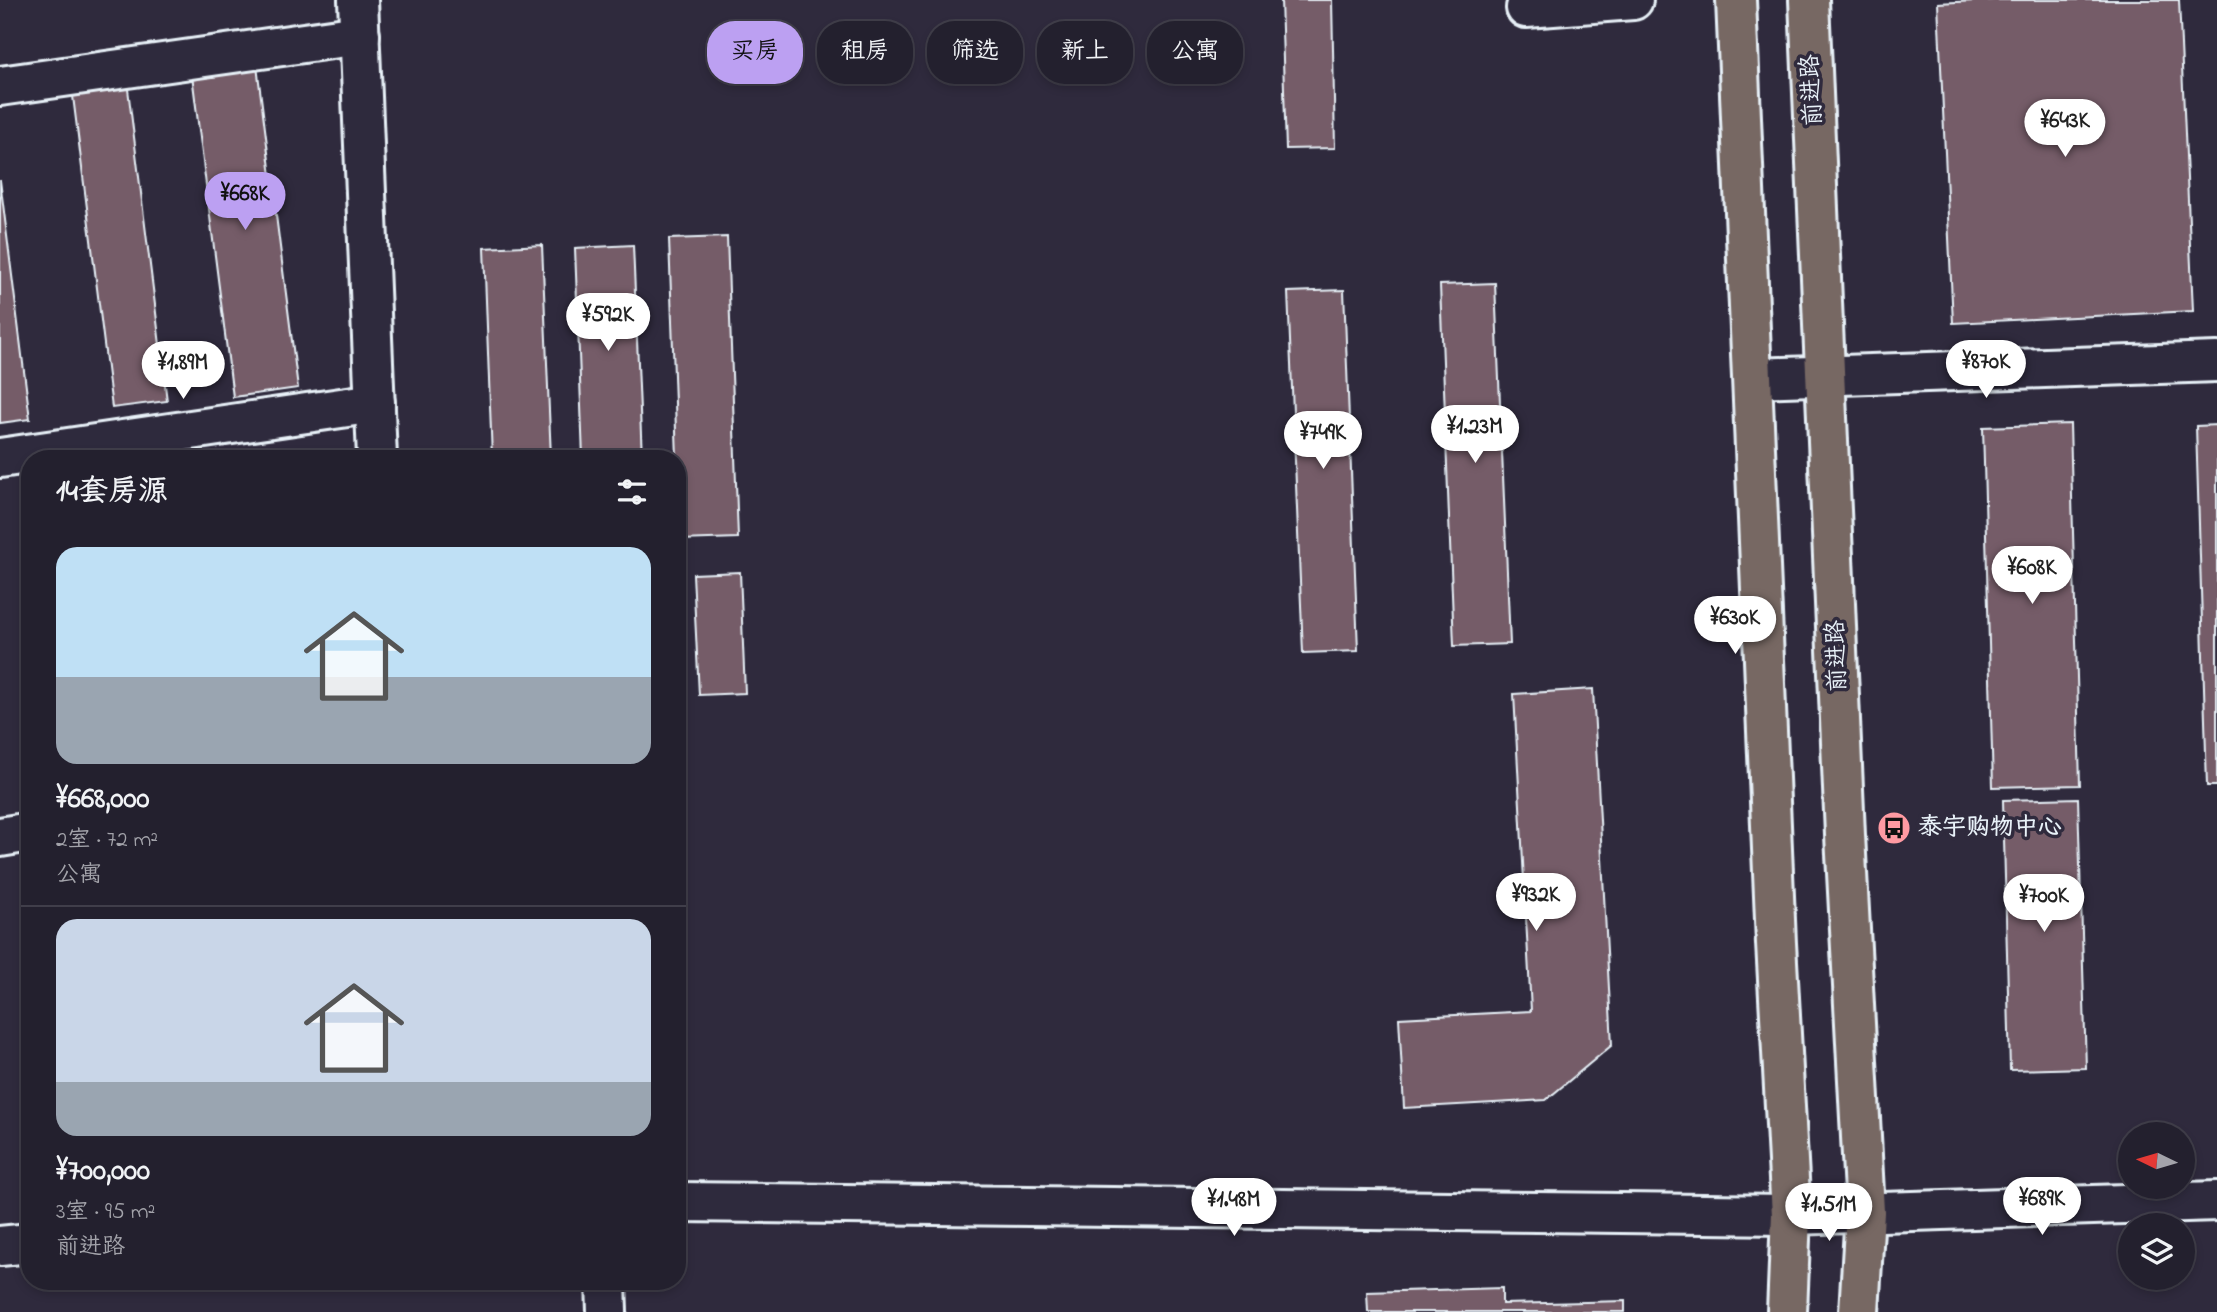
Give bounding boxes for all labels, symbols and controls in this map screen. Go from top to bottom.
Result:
chip: 买房 [707,21,803,84]
chip: 租房 [817,21,913,84]
chip: 筛选 [927,21,1023,84]
chip: 新上 [1037,21,1133,84]
chip: 公寓 [1147,21,1243,84]
street label: 前进路 [1794,53,1832,127]
pin: ¥643K [2016,100,2114,159]
text: ¥643K [2040,105,2090,138]
pin: ¥668K [196,173,294,232]
text: ¥668K [221,178,270,211]
pin: ¥592K [559,294,657,353]
text: ¥592K [582,299,634,332]
pin: ¥870K [1937,340,2035,400]
pin: ¥1.89M [126,342,240,401]
text: ¥870K [1962,346,2010,379]
text: ¥1.89M [158,347,208,380]
pin: ¥1.23M [1418,406,1532,465]
text: ¥1.23M [1447,411,1503,444]
pin: ¥749K [1274,412,1372,471]
text: ¥749K [1300,417,1346,450]
text: 14套房源 [56,471,168,515]
icon: filters [613,473,651,511]
pin: ¥608K [1983,546,2081,606]
text: ¥608K [2008,552,2056,585]
icon: home [291,593,417,719]
pin: ¥630K [1686,596,1784,656]
text: ¥630K [1710,602,1760,635]
street label: 前进路 [1819,619,1857,693]
text: ¥668,000 [56,778,149,822]
bus stop icon: 泰宇购物中心 [1875,809,1913,847]
place label: 泰宇购物中心 [1918,811,2062,846]
text: 2室 · 72 m² [56,824,158,857]
text: 公寓 [56,859,102,892]
pin: ¥932K [1487,874,1585,933]
pin: ¥700K [1995,874,2093,934]
text: ¥932K [1512,879,1560,912]
text: ¥700K [2019,880,2069,913]
icon: home [291,965,417,1091]
north arrow [2118,1122,2194,1199]
map controls [2118,1122,2195,1290]
text: ¥700,000 [56,1150,150,1194]
pin: ¥1.48M [1177,1178,1291,1238]
pin: ¥689K [1993,1178,2091,1237]
text: ¥689K [2019,1183,2065,1216]
text: ¥1.48M [1207,1184,1261,1217]
pin: ¥1.51M [1772,1184,1886,1243]
text: ¥1.51M [1801,1189,1857,1222]
text: 3室 · 95 m² [56,1196,155,1229]
button: layers [2118,1213,2195,1290]
text: 前进路 [56,1231,125,1264]

